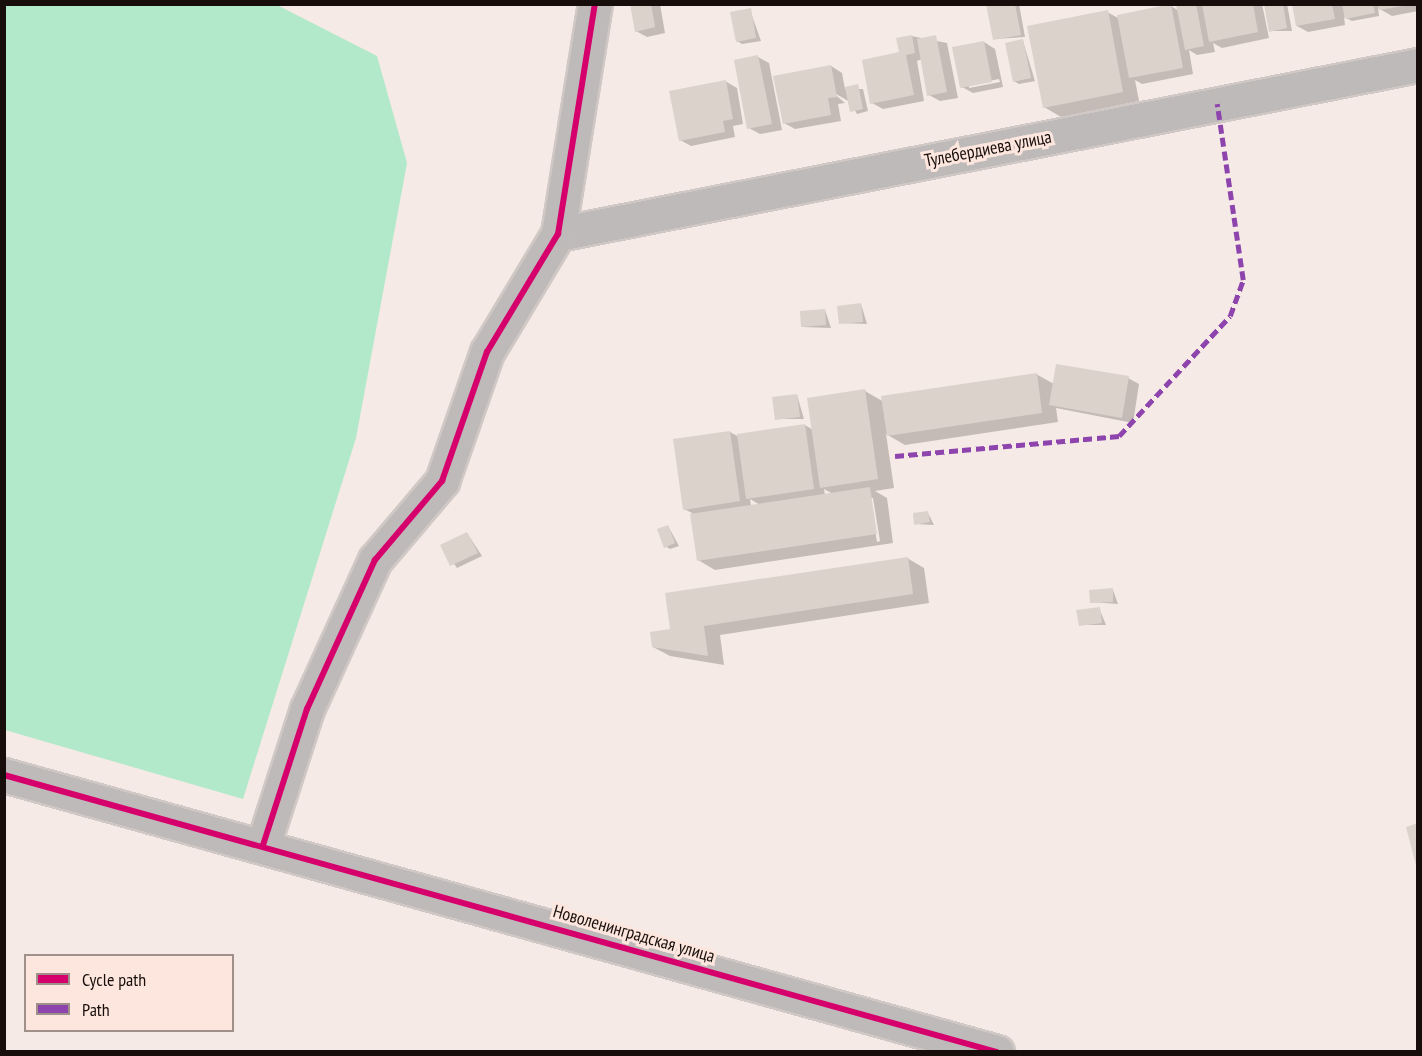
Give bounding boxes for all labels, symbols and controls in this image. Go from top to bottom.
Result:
street label: Тулебердиева улица [923,126,1053,172]
street label: Новоленинградская улица [551,901,717,967]
legend [24,954,234,1032]
text: Cycle path [82,968,146,991]
text: Path [82,998,110,1021]

